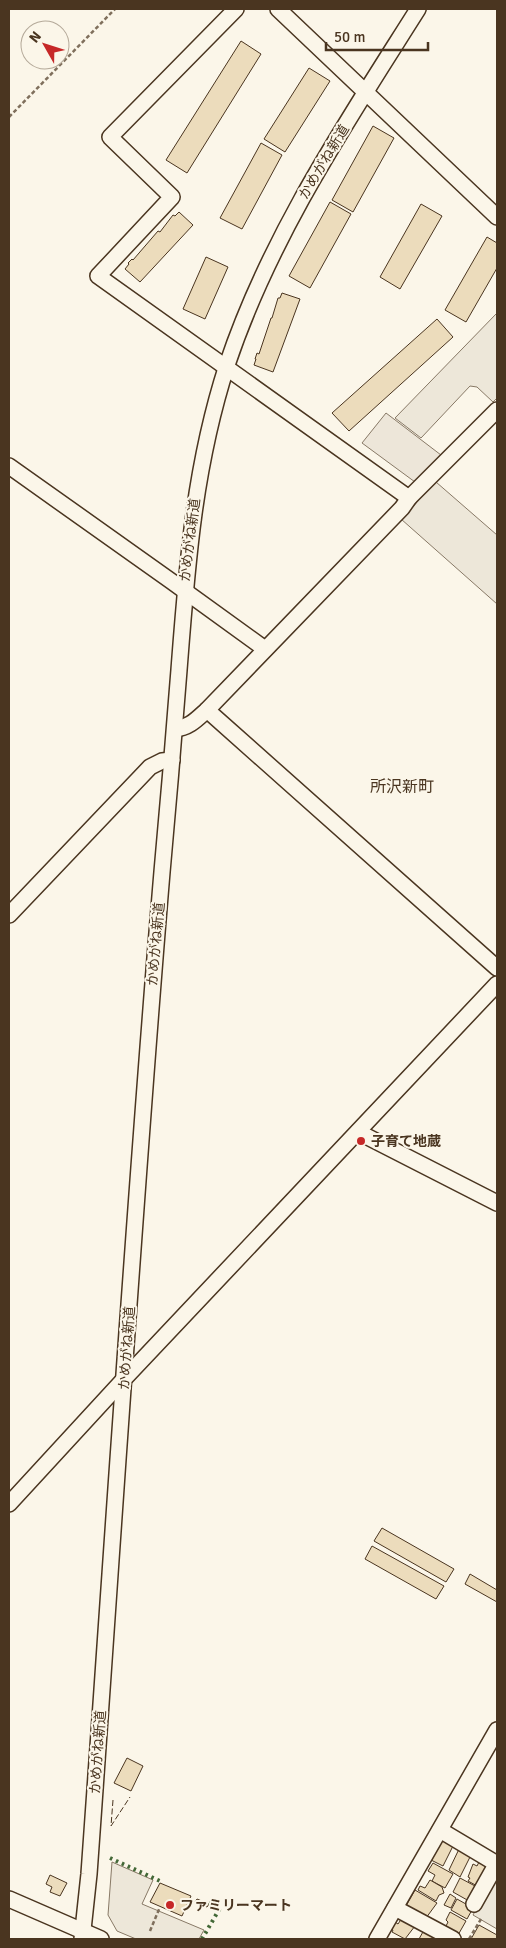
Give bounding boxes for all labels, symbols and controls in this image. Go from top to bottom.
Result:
north arrow [20,20,70,70]
scale bar [326,20,428,52]
text: N [26,28,45,46]
text: 50 m [334,28,365,46]
street label: かめがね新道 [295,122,353,202]
street label: かめがね新道 [176,497,204,583]
district label: 所沢新町 [370,777,434,797]
street label: かめがね新道 [144,901,168,987]
place label: 子育て地蔵 [371,1133,441,1150]
marker: 子育て地蔵 [355,1135,367,1147]
street label: かめがね新道 [116,1306,138,1390]
street label: かめがね新道 [87,1710,109,1794]
place label: ファミリーマート [180,1897,292,1914]
marker: ファミリーマート [164,1899,176,1911]

